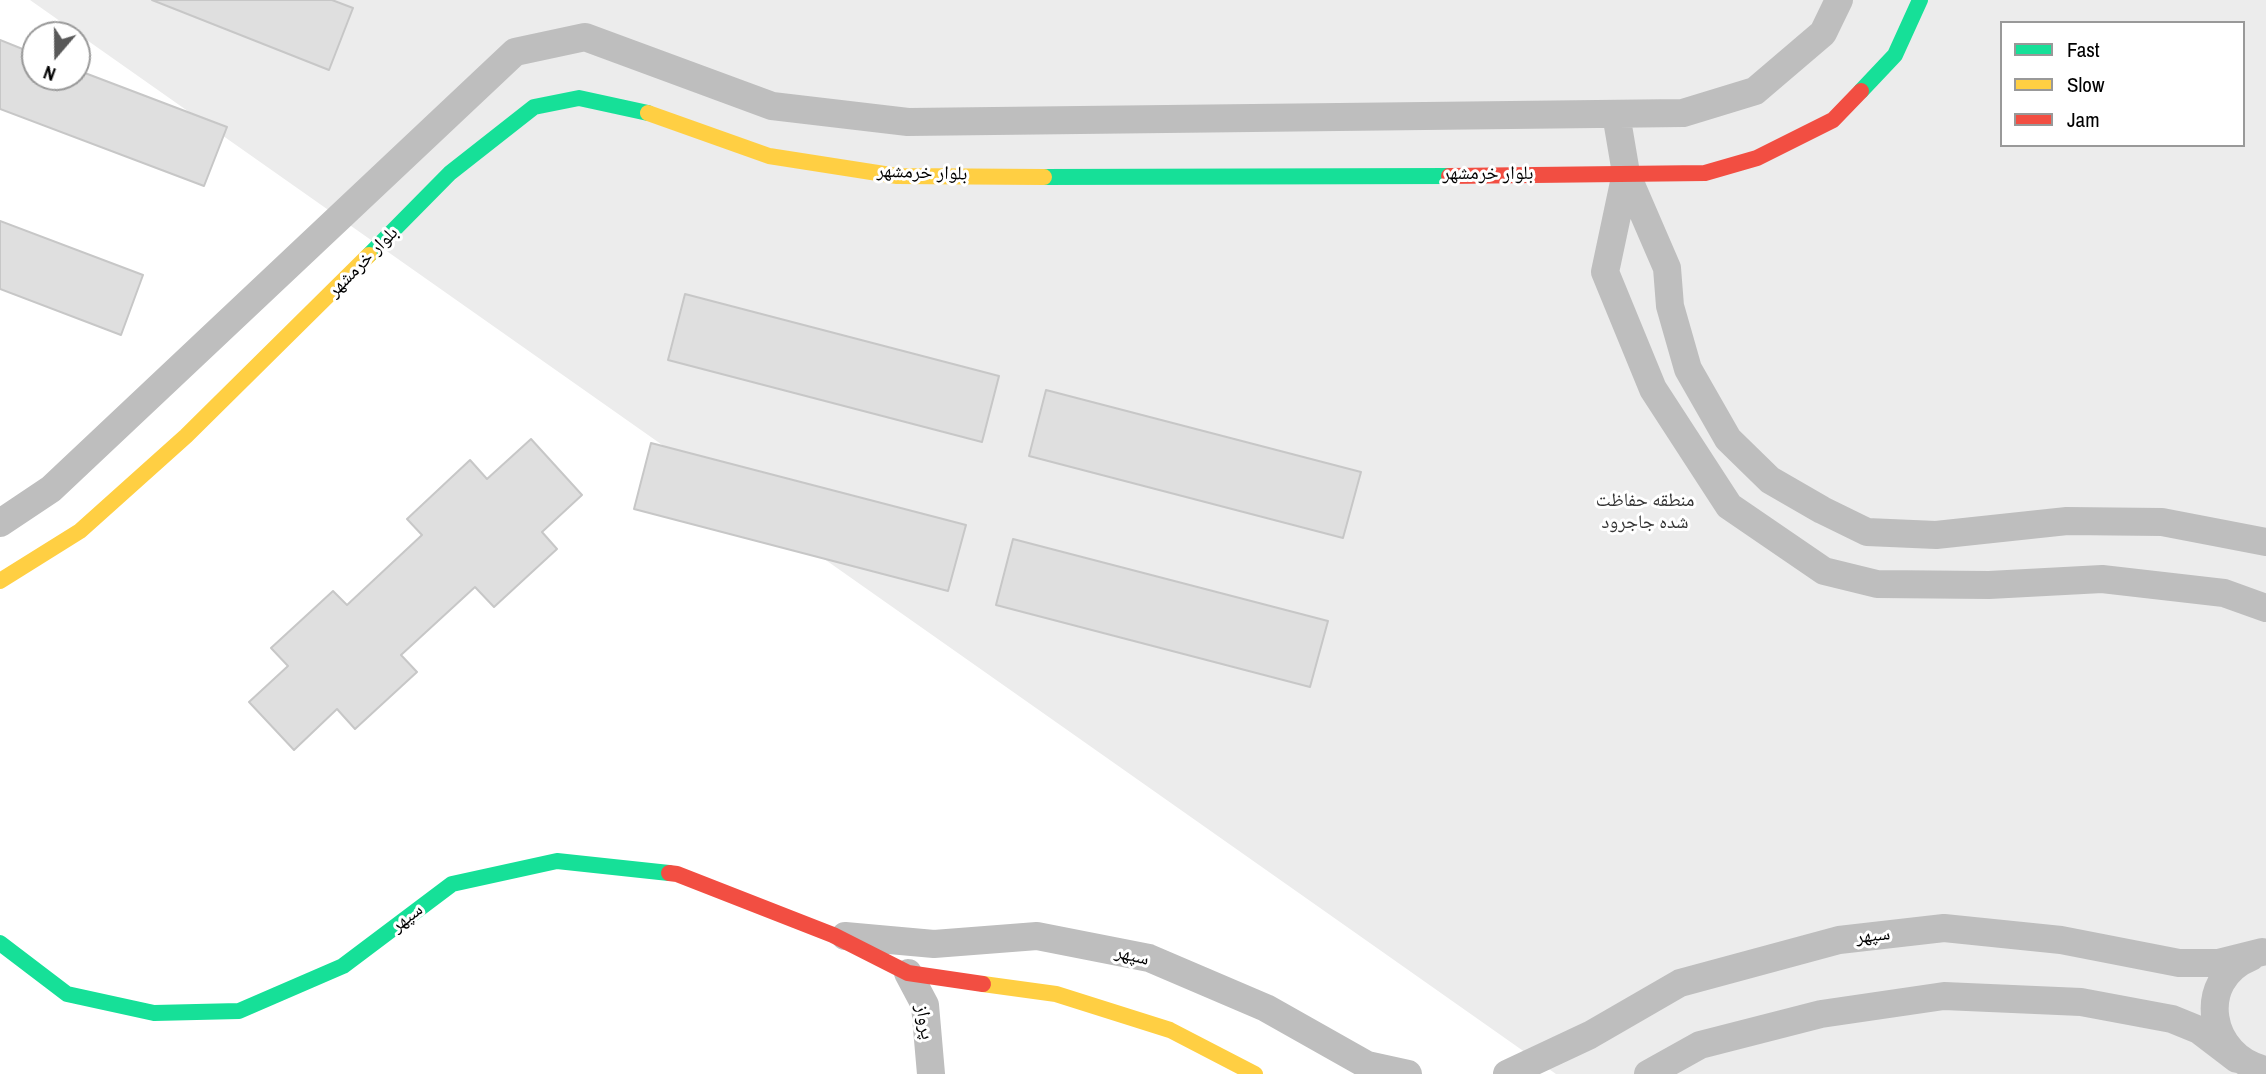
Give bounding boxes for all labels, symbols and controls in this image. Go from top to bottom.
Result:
north arrow [21,21,91,91]
legend [2000,21,2245,147]
text: Fast [2067,35,2100,64]
text: N [40,60,59,88]
text: Slow [2067,70,2104,99]
text: Jam [2067,105,2100,134]
street label: بلوار خرمشهر [876,160,968,186]
street label: بلوار خرمشهر [1443,163,1533,185]
street label: بلوار خرمشهر [323,222,403,302]
park label: منطقه حفاظت شده جاجرود [1596,490,1694,534]
street label: سپهر [386,899,428,937]
street label: سپهر [1855,923,1891,949]
street label: سپهر [1113,941,1151,971]
street label: پرواز [910,1003,938,1041]

